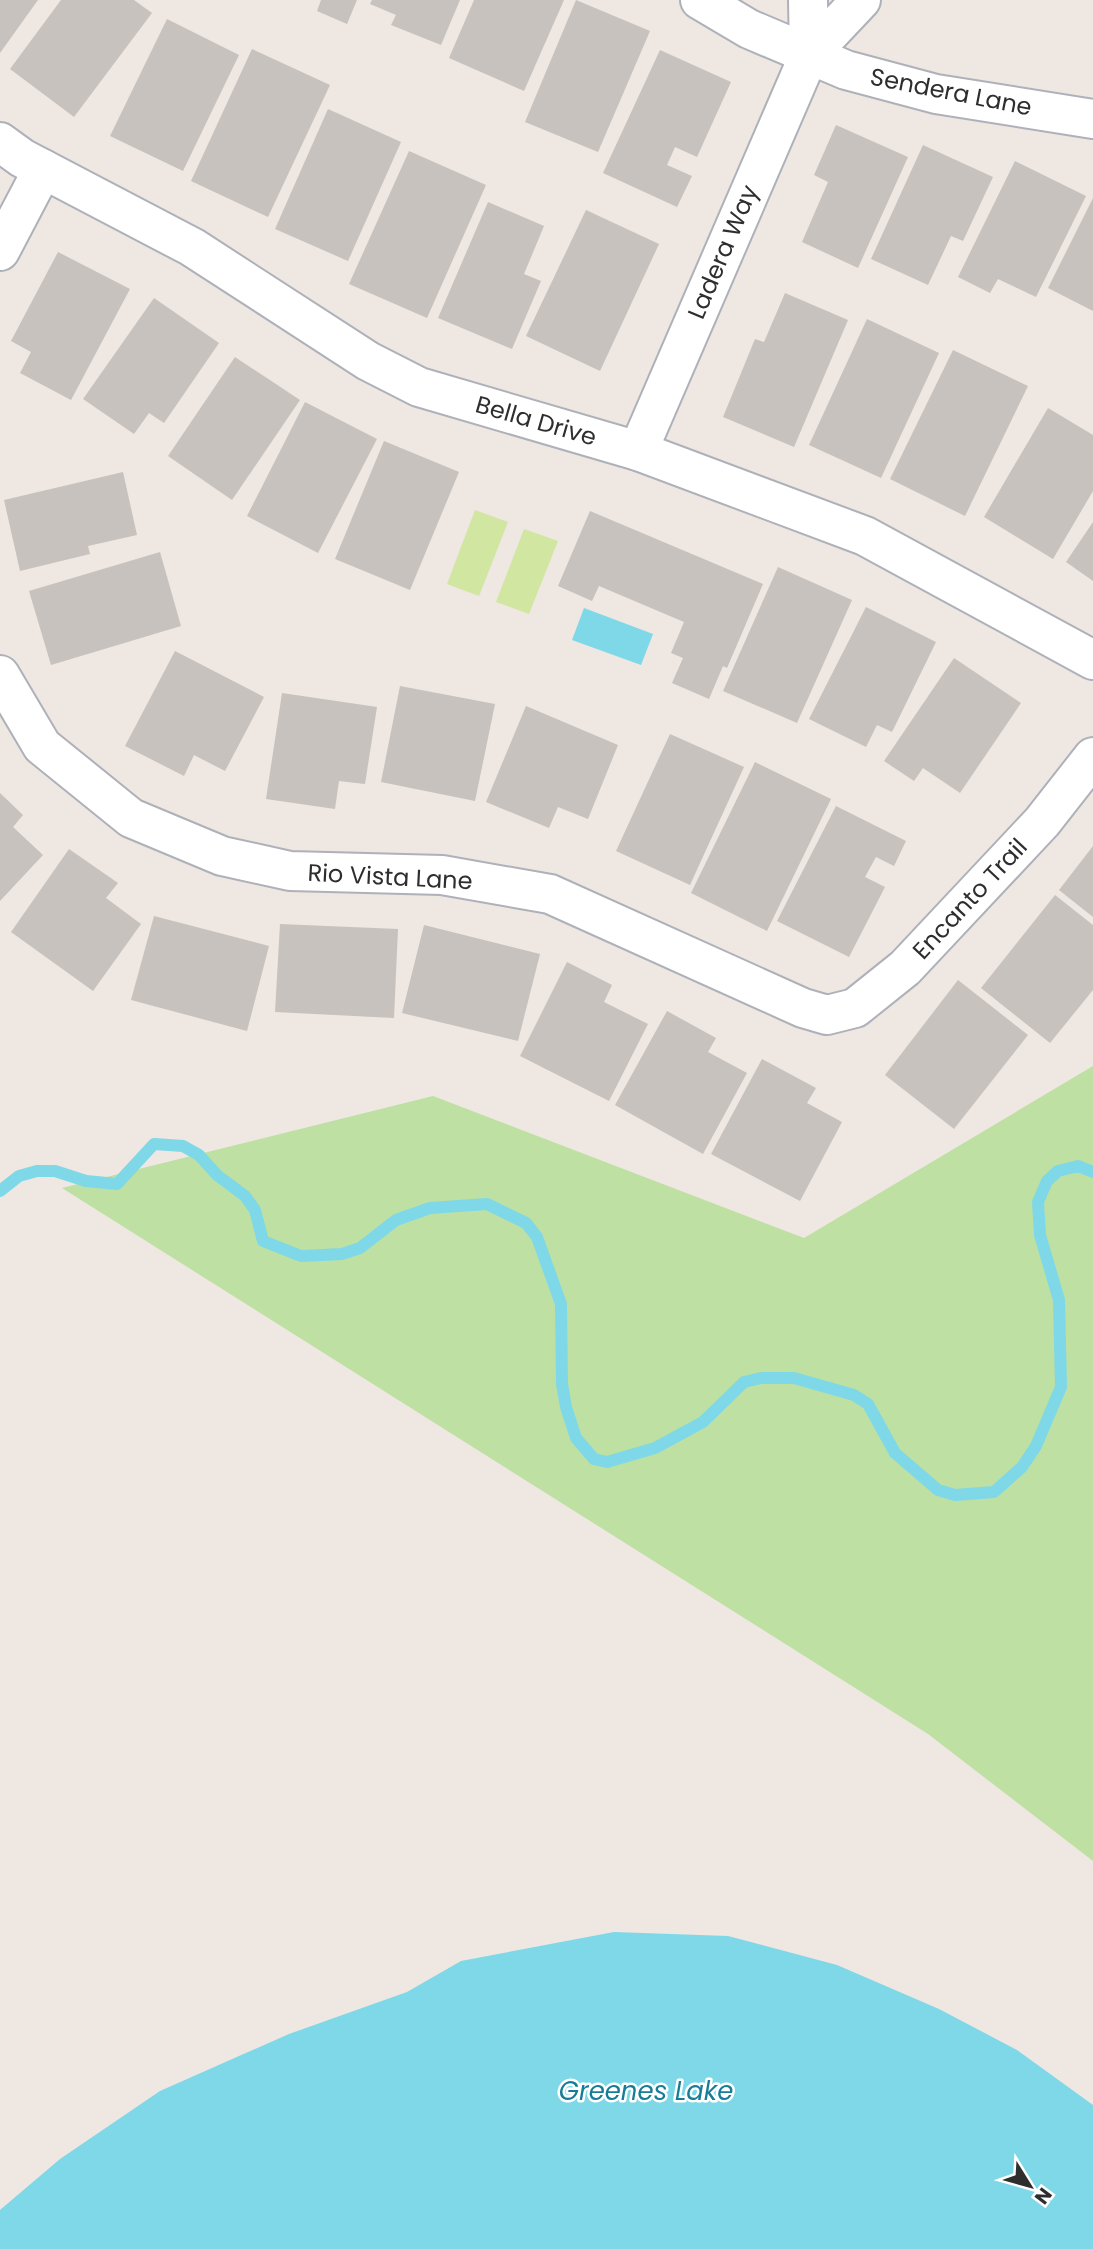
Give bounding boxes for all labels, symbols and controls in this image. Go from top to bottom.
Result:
street label: Sendera Lane [868,60,1035,123]
street label: Ladera Way [680,179,766,324]
street label: Bella Drive [472,388,600,453]
street label: Encanto Trail [905,831,1034,966]
street label: Rio Vista Lane [307,856,473,897]
water label: Greenes Lake [559,2073,733,2109]
north arrow [995,2151,1065,2221]
text: N [1028,2182,1058,2210]

